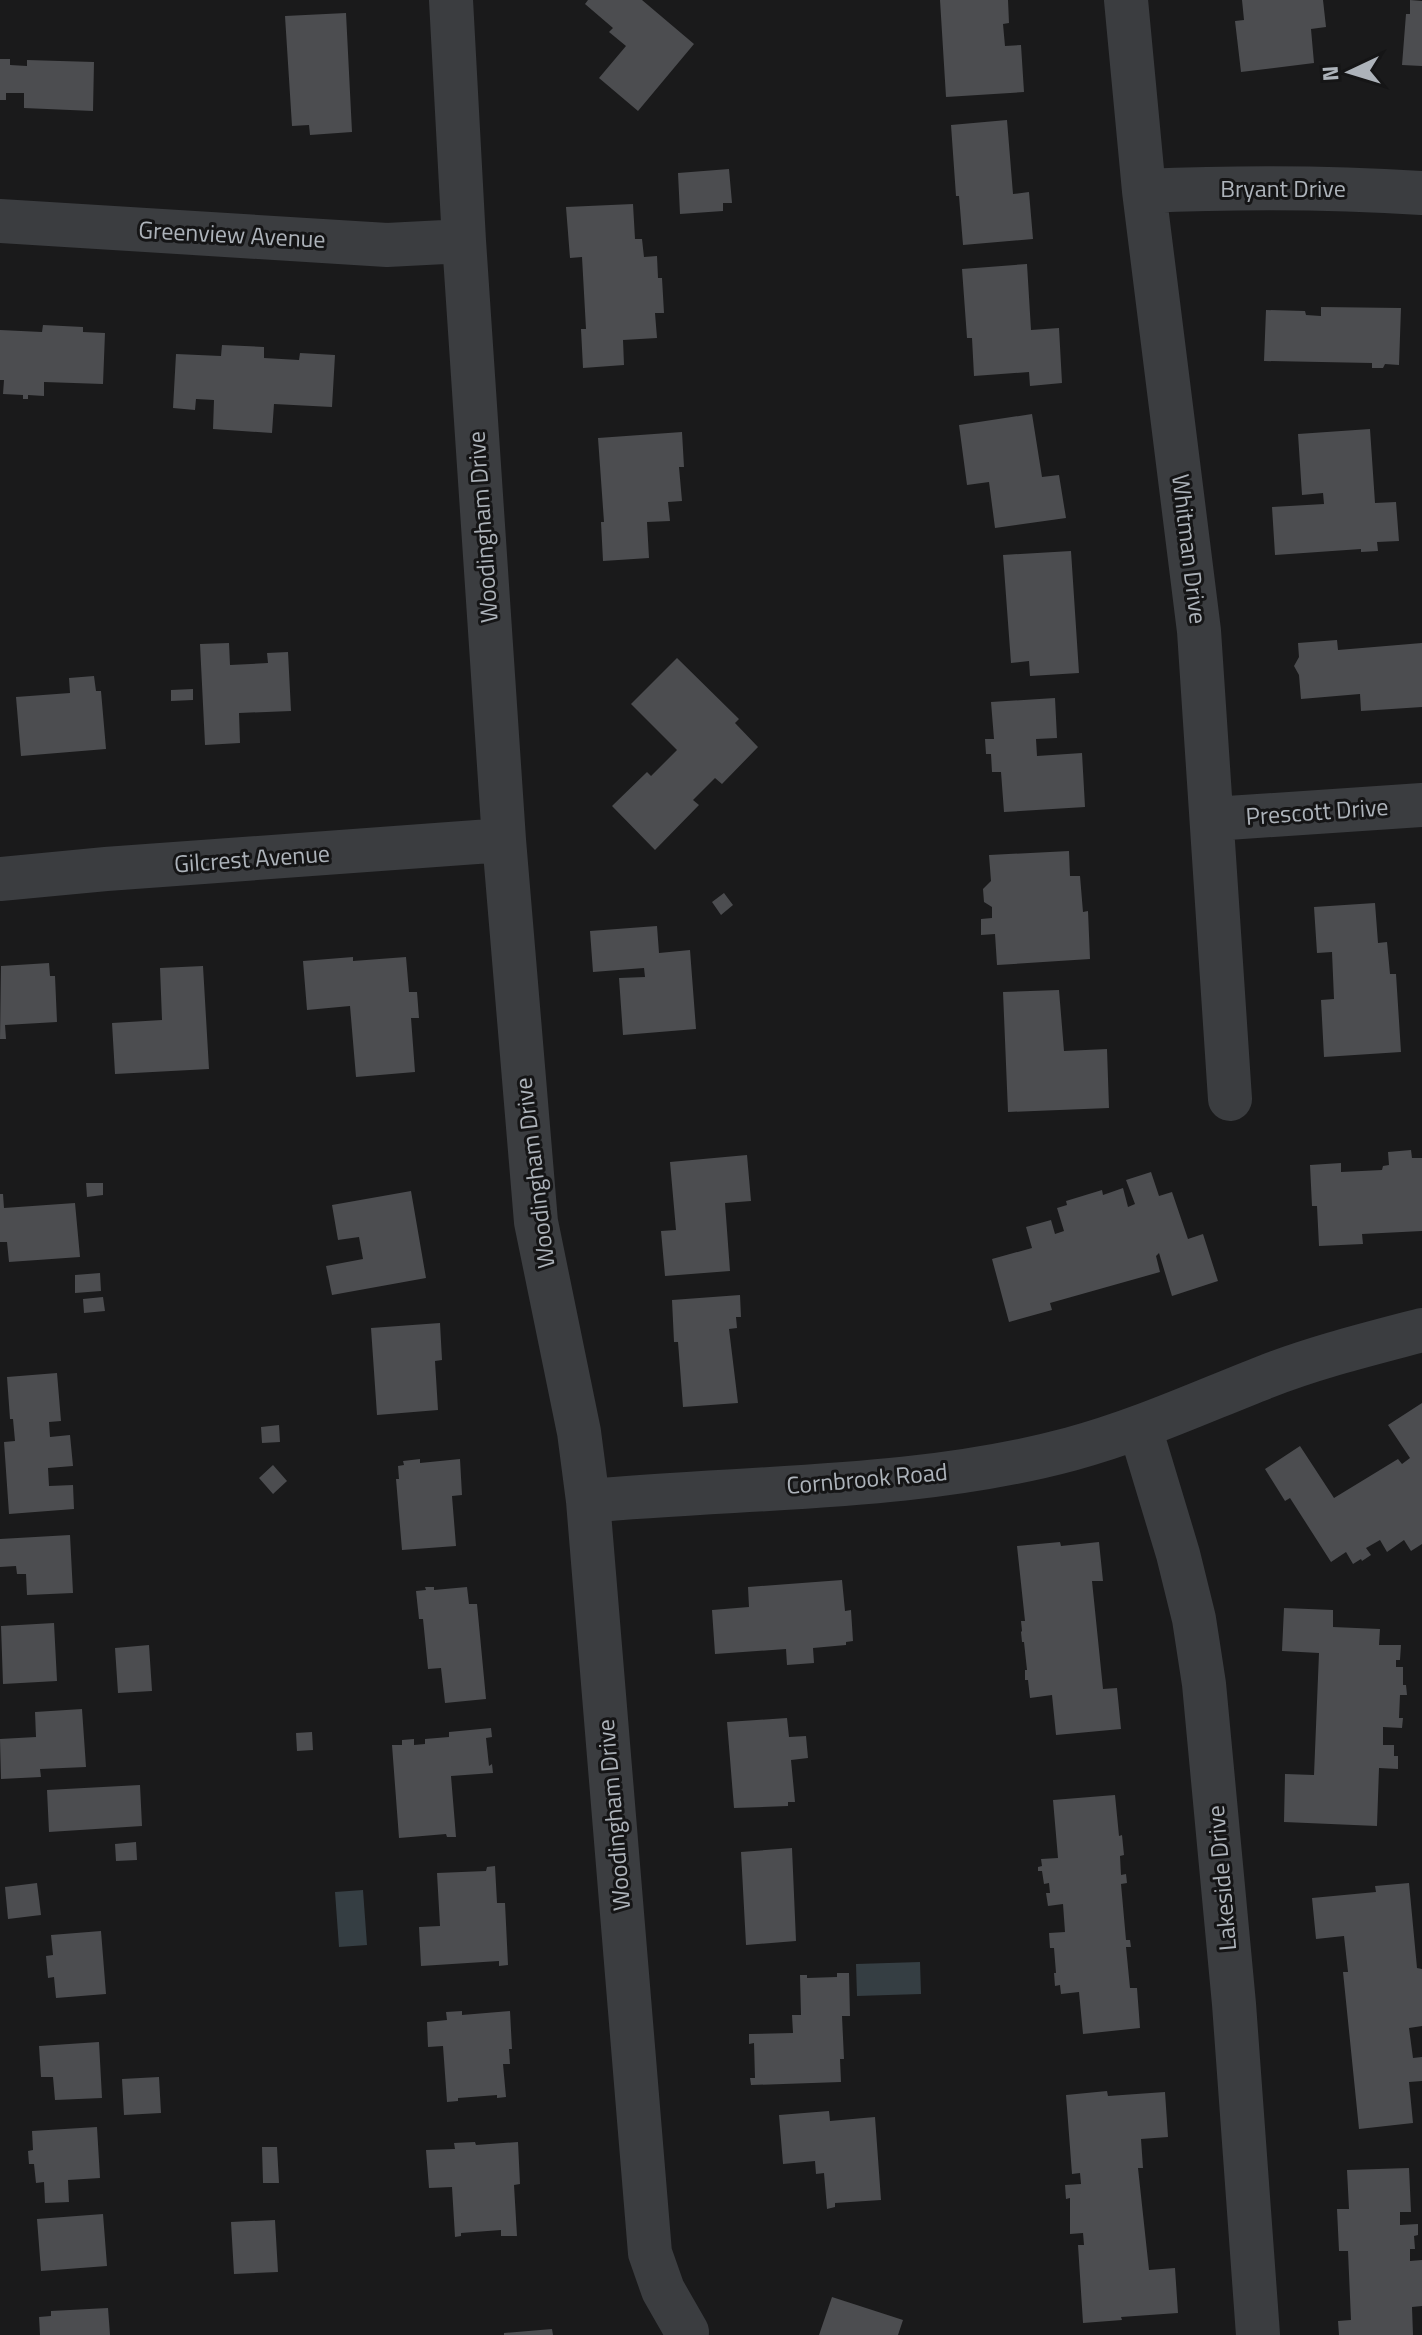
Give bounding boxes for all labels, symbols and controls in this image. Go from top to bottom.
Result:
north arrow [1310,32,1390,112]
text: N [1313,65,1348,82]
street label: Bryant Drive [1220,170,1346,206]
street label: Greenview Avenue [138,211,327,257]
street label: Woodingham Drive [457,430,507,624]
street label: Whitman Drive [1163,472,1217,626]
street label: Prescott Drive [1244,788,1390,834]
street label: Gilcrest Avenue [173,835,331,881]
street label: Woodingham Drive [504,1076,564,1271]
street label: Cornbrook Road [785,1453,949,1503]
street label: Woodingham Drive [587,1718,639,1912]
street label: Lakeside Drive [1197,1804,1245,1952]

